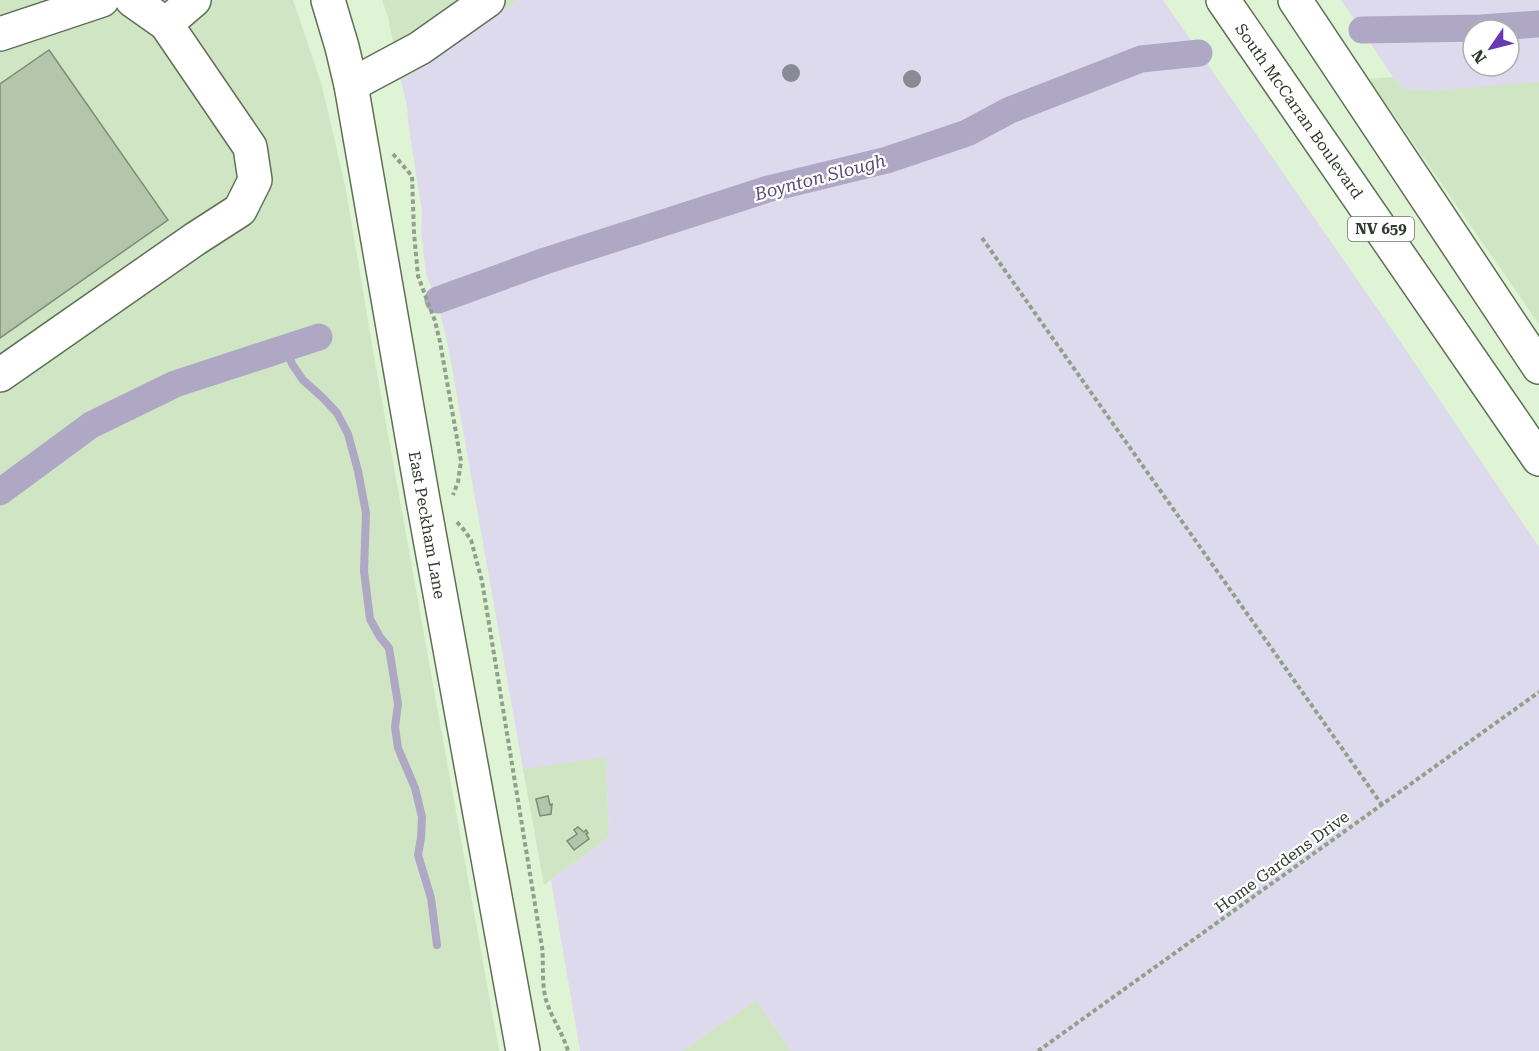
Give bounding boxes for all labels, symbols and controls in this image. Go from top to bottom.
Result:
north arrow [1461,18,1521,78]
street label: South McCarran Boulevard [1231,20,1367,202]
text: N [1468,46,1490,67]
water label: Boynton Slough [751,149,888,205]
road number: NV 659 [1348,217,1414,241]
street label: East Peckham Lane [405,450,449,601]
street label: Home Gardens Drive [1211,807,1353,917]

